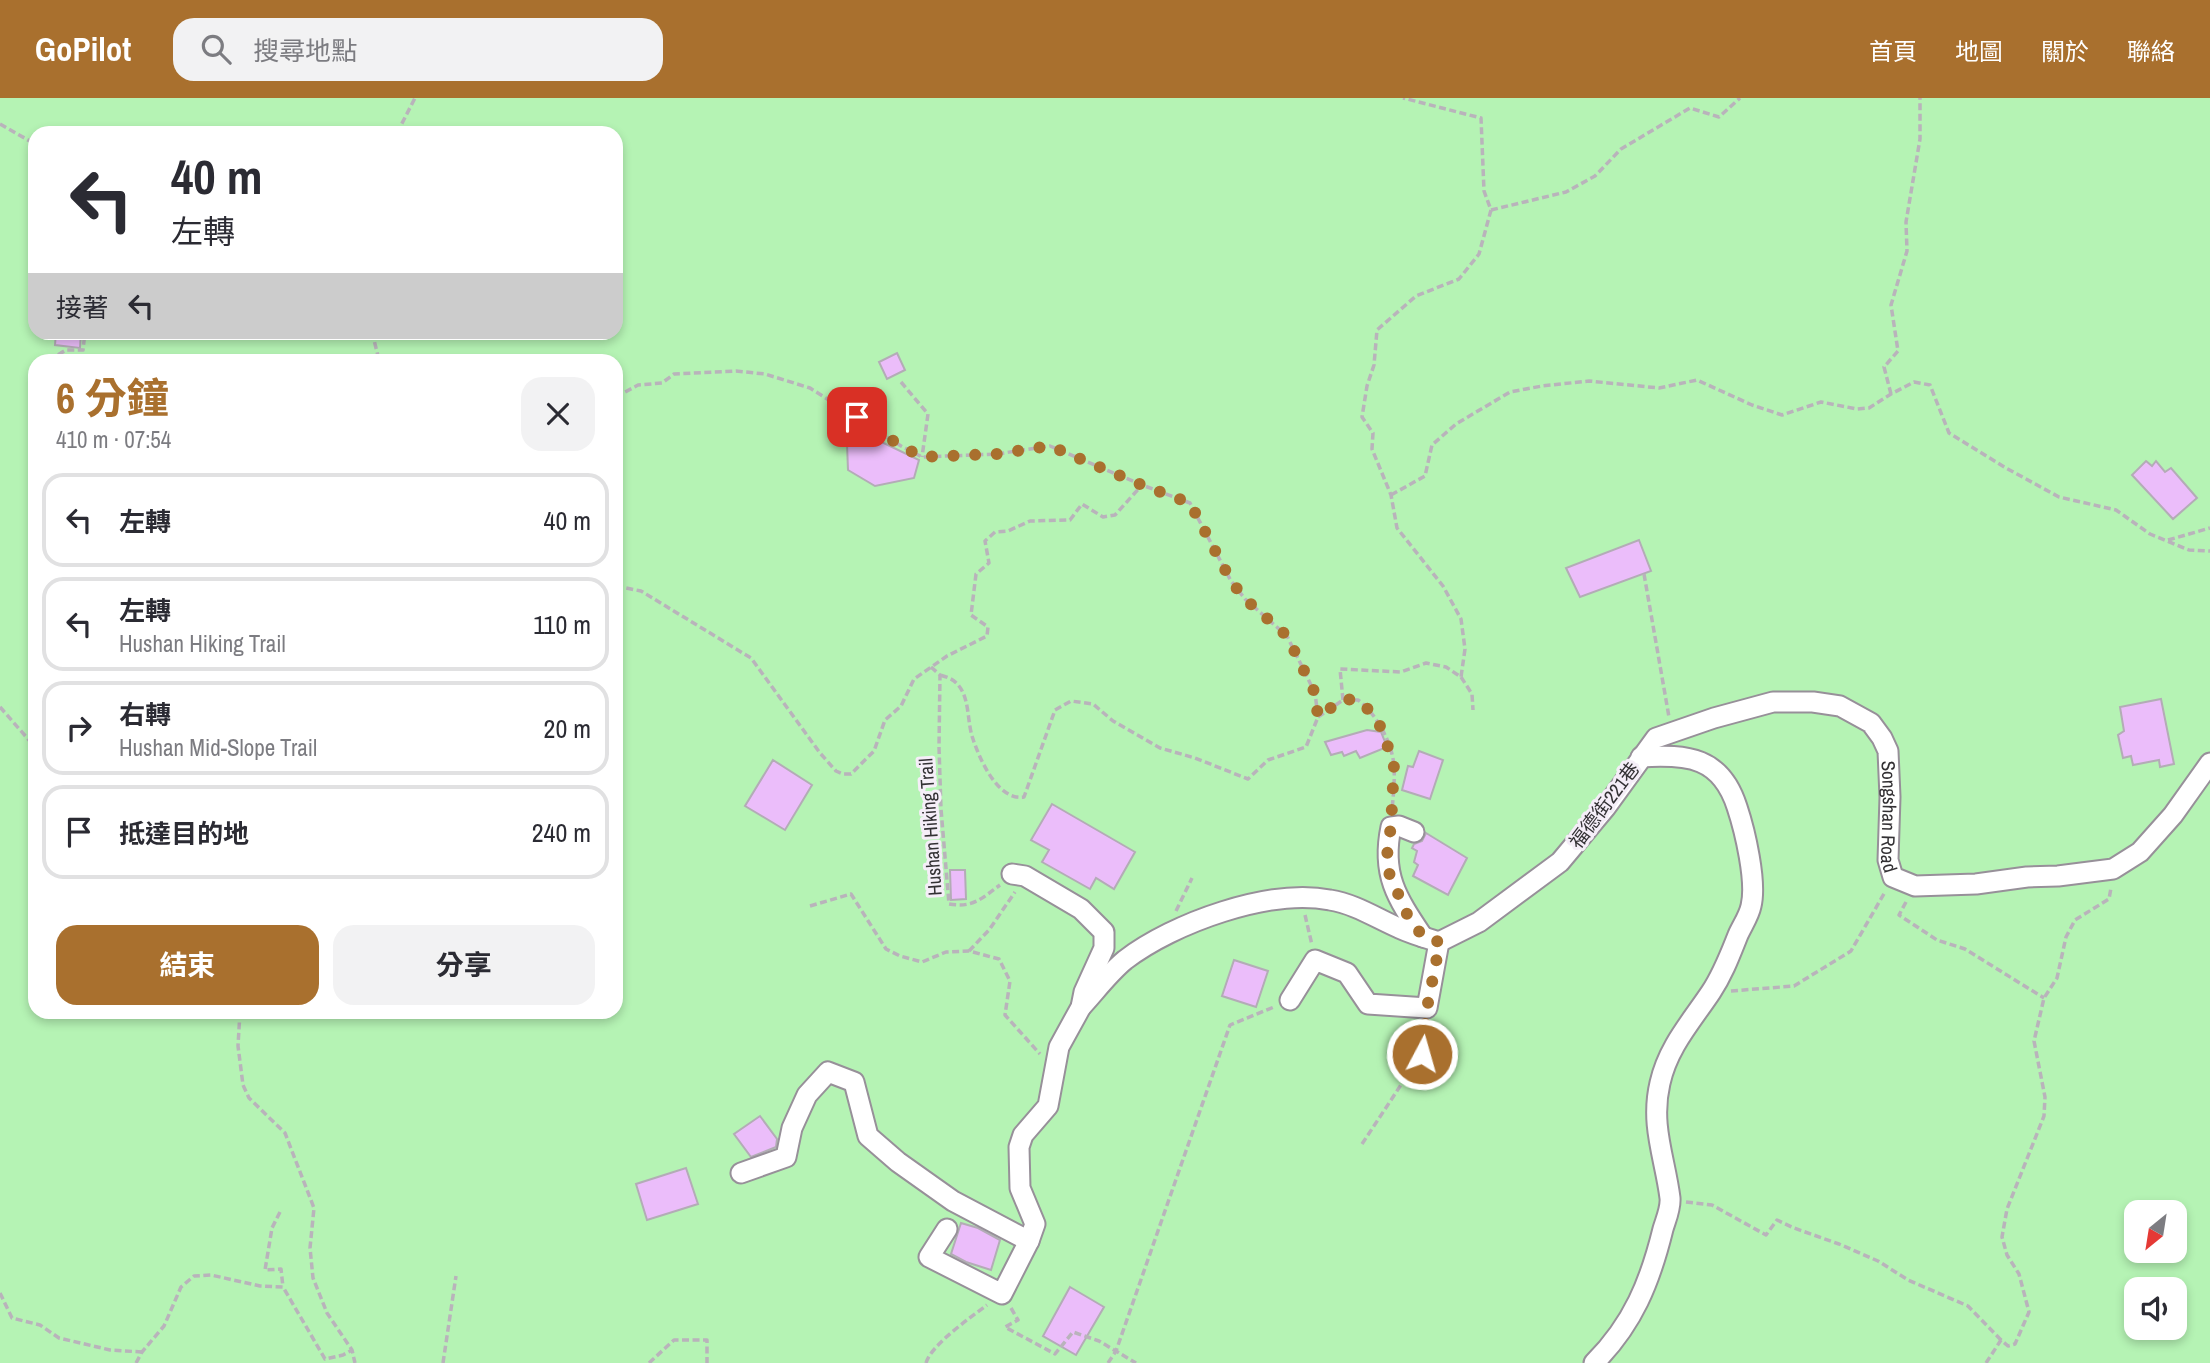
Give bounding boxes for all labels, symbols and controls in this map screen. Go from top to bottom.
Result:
search box [173,18,663,81]
text: GoPilot [35,27,131,71]
icon: search [197,30,235,68]
text: 搜尋地點 [253,33,357,68]
text: 首頁 [1869,35,1917,67]
text: 地圖 [1955,35,2003,67]
text: 關於 [2041,35,2089,67]
text: 聯絡 [2127,35,2175,67]
text: 40 m [171,143,263,209]
icon: left [56,154,147,245]
text: 左轉 [171,210,235,253]
icon: left [122,287,160,325]
text: 接著 [56,290,108,325]
text: 6 分鐘 [56,370,169,426]
button: close [521,377,595,451]
pin [827,387,887,447]
icon: arrive [838,398,876,436]
text: 410 m · 07:54 [56,424,171,455]
icon: left [60,501,98,539]
text: 40 m [544,503,591,538]
text: 左轉 [119,504,171,539]
text: 左轉 [119,593,171,628]
icon: left [60,605,98,643]
text: 110 m [533,607,591,642]
text: Hushan Hiking Trail [119,628,286,659]
text: 右轉 [119,697,171,732]
icon: right [60,709,98,747]
text: 20 m [544,711,591,746]
text: Hushan Mid-Slope Trail [119,732,317,763]
street label: 福德街221巷 [1563,756,1645,854]
street label: Hushan Hiking Trail [912,757,948,897]
street label: Songshan Road [1875,760,1904,876]
icon: arrive [60,813,98,851]
text: 240 m [532,815,591,850]
text: 抵達目的地 [119,816,249,851]
button: 結束 [56,925,319,1005]
button: 分享 [333,925,595,1005]
position arrow [1385,1017,1459,1091]
north arrow [2124,1200,2188,1264]
map controls [2124,1200,2187,1340]
button: sound [2124,1277,2187,1340]

